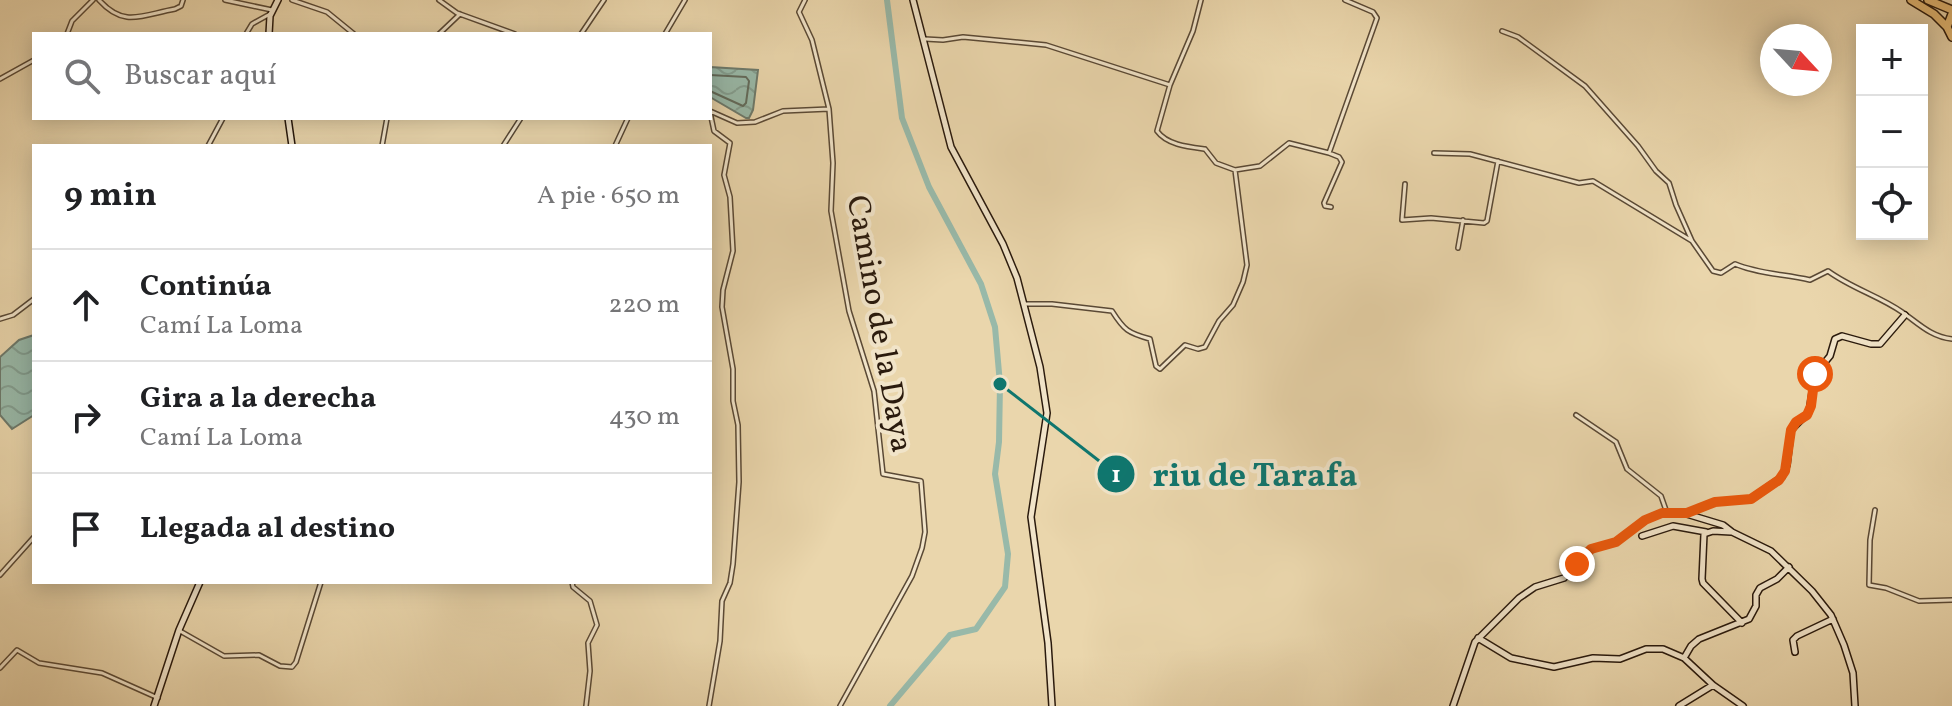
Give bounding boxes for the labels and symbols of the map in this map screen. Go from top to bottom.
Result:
north arrow [1760,24,1832,96]
street label: Camino de la Daya [834,192,922,456]
route start [1797,356,1833,392]
callout: riu de Tarafa [1096,445,1374,503]
text: riu de Tarafa [1152,454,1358,501]
text: 1 [1111,459,1121,493]
route end [1559,546,1595,582]

